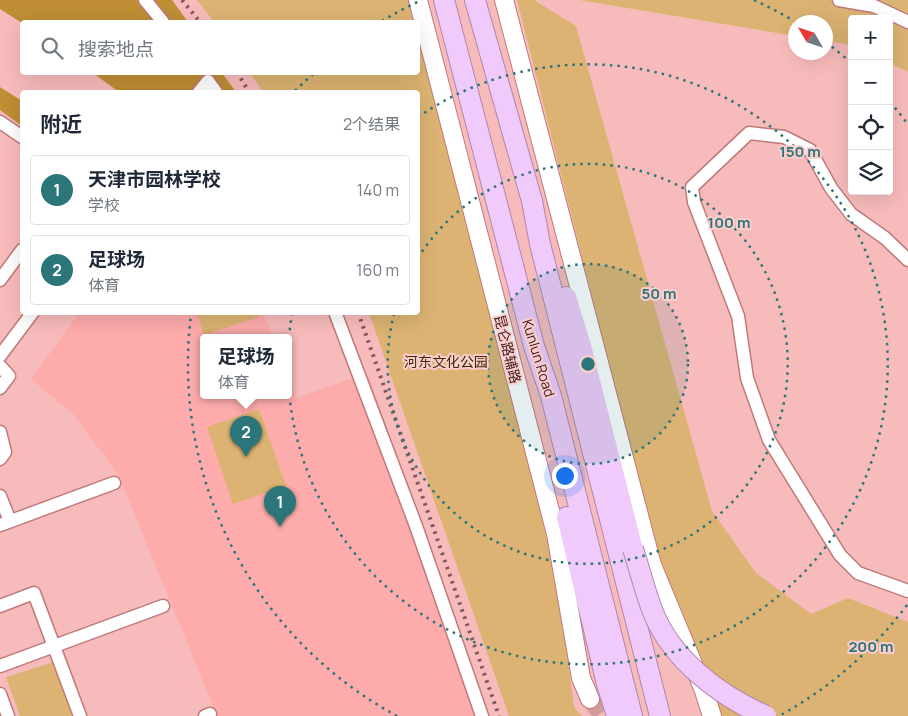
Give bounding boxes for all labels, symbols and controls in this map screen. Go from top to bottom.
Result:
north arrow [788,15,833,60]
map controls [848,15,893,195]
button: + [848,15,893,60]
search box [20,20,420,75]
icon: search [38,34,66,62]
text: 搜索地点 [78,36,154,62]
button: − [848,60,893,105]
button: locate [848,105,893,150]
text: 附近 [40,110,82,138]
text: 2个结果 [343,113,400,135]
text: 150 m [779,141,821,162]
button: layers [848,150,893,195]
text: 天津市园林学校 [88,166,221,192]
text: 1 [53,179,61,201]
text: 140 m [357,179,399,201]
text: 学校 [88,194,120,216]
text: 100 m [708,212,750,233]
text: 足球场 [88,246,145,272]
text: 2 [52,259,62,281]
text: 160 m [356,259,399,281]
text: 体育 [88,274,120,296]
text: 50 m [641,283,677,304]
street label: 昆仑路辅路 [490,313,526,385]
street label: Kunlun Road [518,317,560,399]
popup [200,334,292,399]
text: 足球场 [217,343,275,369]
park label: 河东文化公园 [404,352,488,371]
centre of rings [579,355,597,373]
text: 体育 [217,371,250,393]
pin: 2 [230,416,262,457]
your location [552,463,578,489]
pin: 1 [264,486,296,527]
text: 200 m [848,636,894,657]

